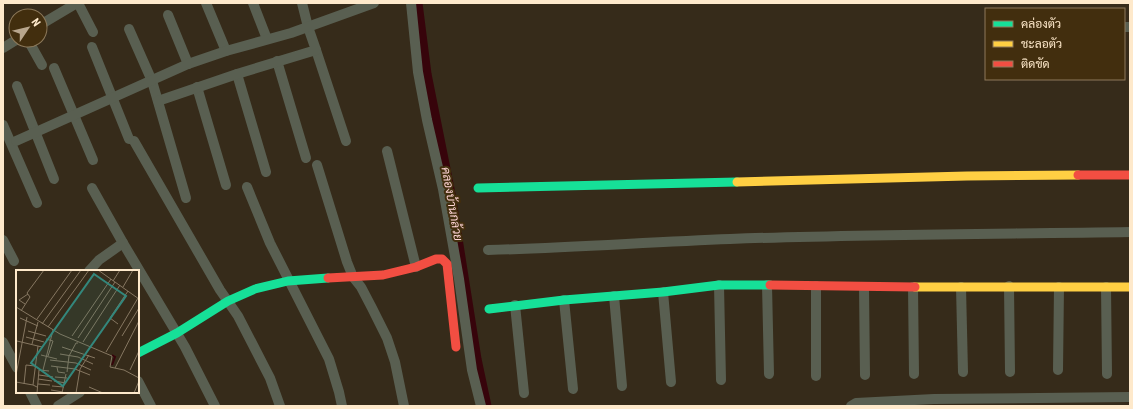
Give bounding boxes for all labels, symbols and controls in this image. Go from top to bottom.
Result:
north arrow [8,8,48,48]
legend [985,8,1125,80]
text: N [29,16,43,29]
text: คล่องตัว [1021,17,1061,31]
text: ชะลอตัว [1021,37,1062,51]
text: ติดขัด [1021,57,1050,71]
water label: คลองบ้านกล้วย [439,166,465,242]
inset map [16,270,139,393]

